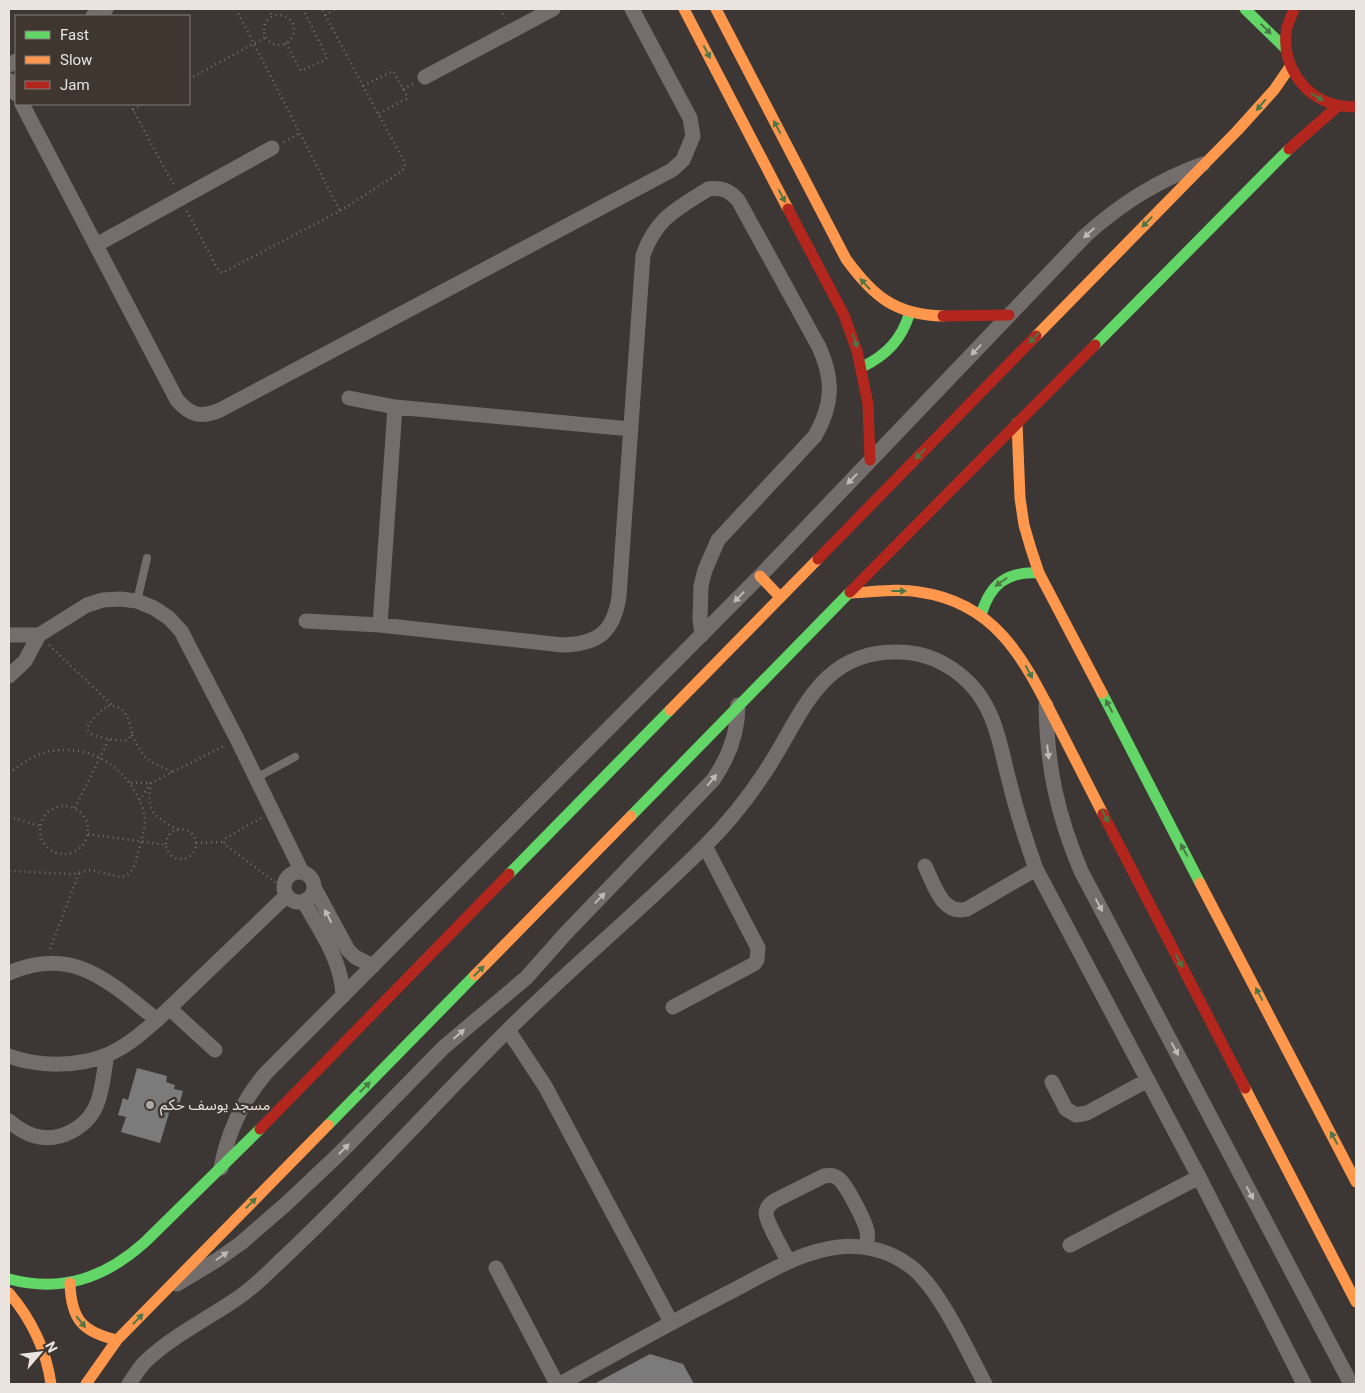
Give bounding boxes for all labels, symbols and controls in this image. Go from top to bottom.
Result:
legend [15,15,190,105]
one-way arrow [1259,23,1271,35]
text: Fast [60,26,89,44]
one-way arrow [703,45,711,59]
text: Slow [60,51,92,69]
text: Jam [60,76,90,94]
one-way arrow [1311,92,1324,101]
one-way arrow [1255,99,1266,112]
one-way arrow [773,121,782,134]
one-way arrow [778,189,786,203]
one-way arrow [1141,216,1153,228]
one-way arrow [1083,227,1095,239]
one-way arrow [859,279,871,291]
one-way arrow [1028,332,1040,344]
one-way arrow [851,334,859,349]
one-way arrow [970,343,982,355]
one-way arrow [914,448,926,460]
one-way arrow [846,473,858,485]
one-way arrow [994,577,1008,587]
one-way arrow [891,587,907,595]
one-way arrow [734,591,746,603]
one-way arrow [1025,666,1034,679]
one-way arrow [1104,699,1113,713]
one-way arrow [1044,744,1052,760]
one-way arrow [707,774,718,787]
one-way arrow [1101,809,1109,824]
one-way arrow [1180,843,1188,857]
one-way arrow [594,892,606,904]
one-way arrow [1095,898,1103,912]
one-way arrow [324,908,332,923]
one-way arrow [1175,953,1183,968]
one-way arrow [473,965,485,977]
one-way arrow [1255,987,1263,1002]
one-way arrow [452,1028,464,1040]
one-way arrow [1170,1042,1179,1055]
one-way arrow [359,1081,371,1093]
place label: مسجد يوسف حكم [160,1096,270,1116]
marker: مسجد يوسف حكم [144,1099,156,1111]
one-way arrow [1330,1131,1338,1146]
one-way arrow [338,1143,350,1155]
one-way arrow [1246,1185,1254,1200]
one-way arrow [245,1197,257,1209]
one-way arrow [215,1251,229,1261]
one-way arrow [131,1313,143,1325]
one-way arrow [75,1315,86,1328]
north arrow [15,1328,65,1378]
text: N [42,1339,61,1355]

